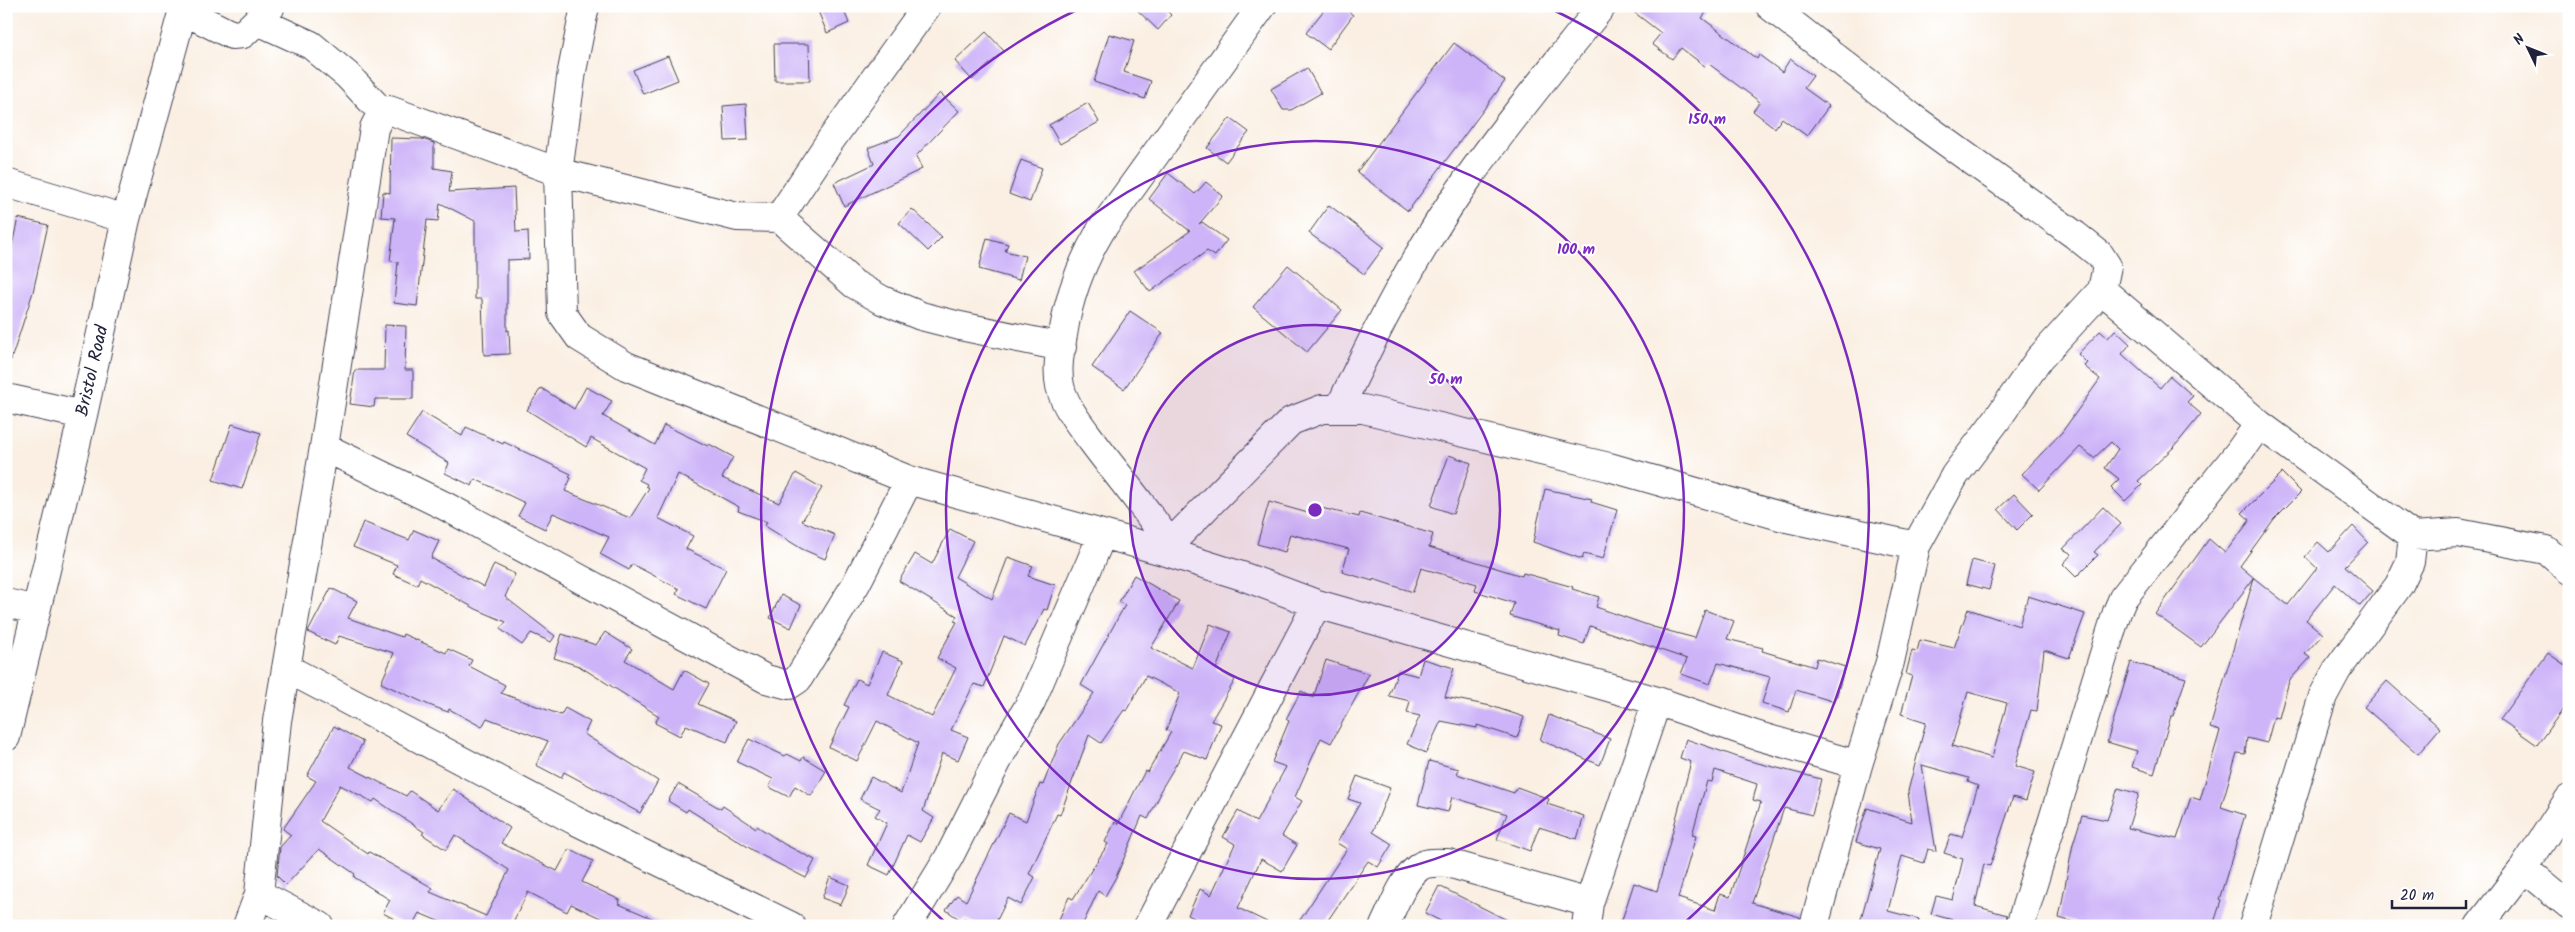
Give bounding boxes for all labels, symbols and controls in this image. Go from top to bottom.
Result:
north arrow [2502,22,2552,72]
text: N [2508,29,2530,51]
text: 150 m [1688,108,1726,132]
text: 100 m [1557,238,1595,262]
street label: Bristol Road [68,322,118,419]
text: 50 m [1428,368,1463,392]
centre of rings [1306,501,1324,519]
scale bar [2392,877,2466,909]
text: 20 m [2400,884,2434,908]

